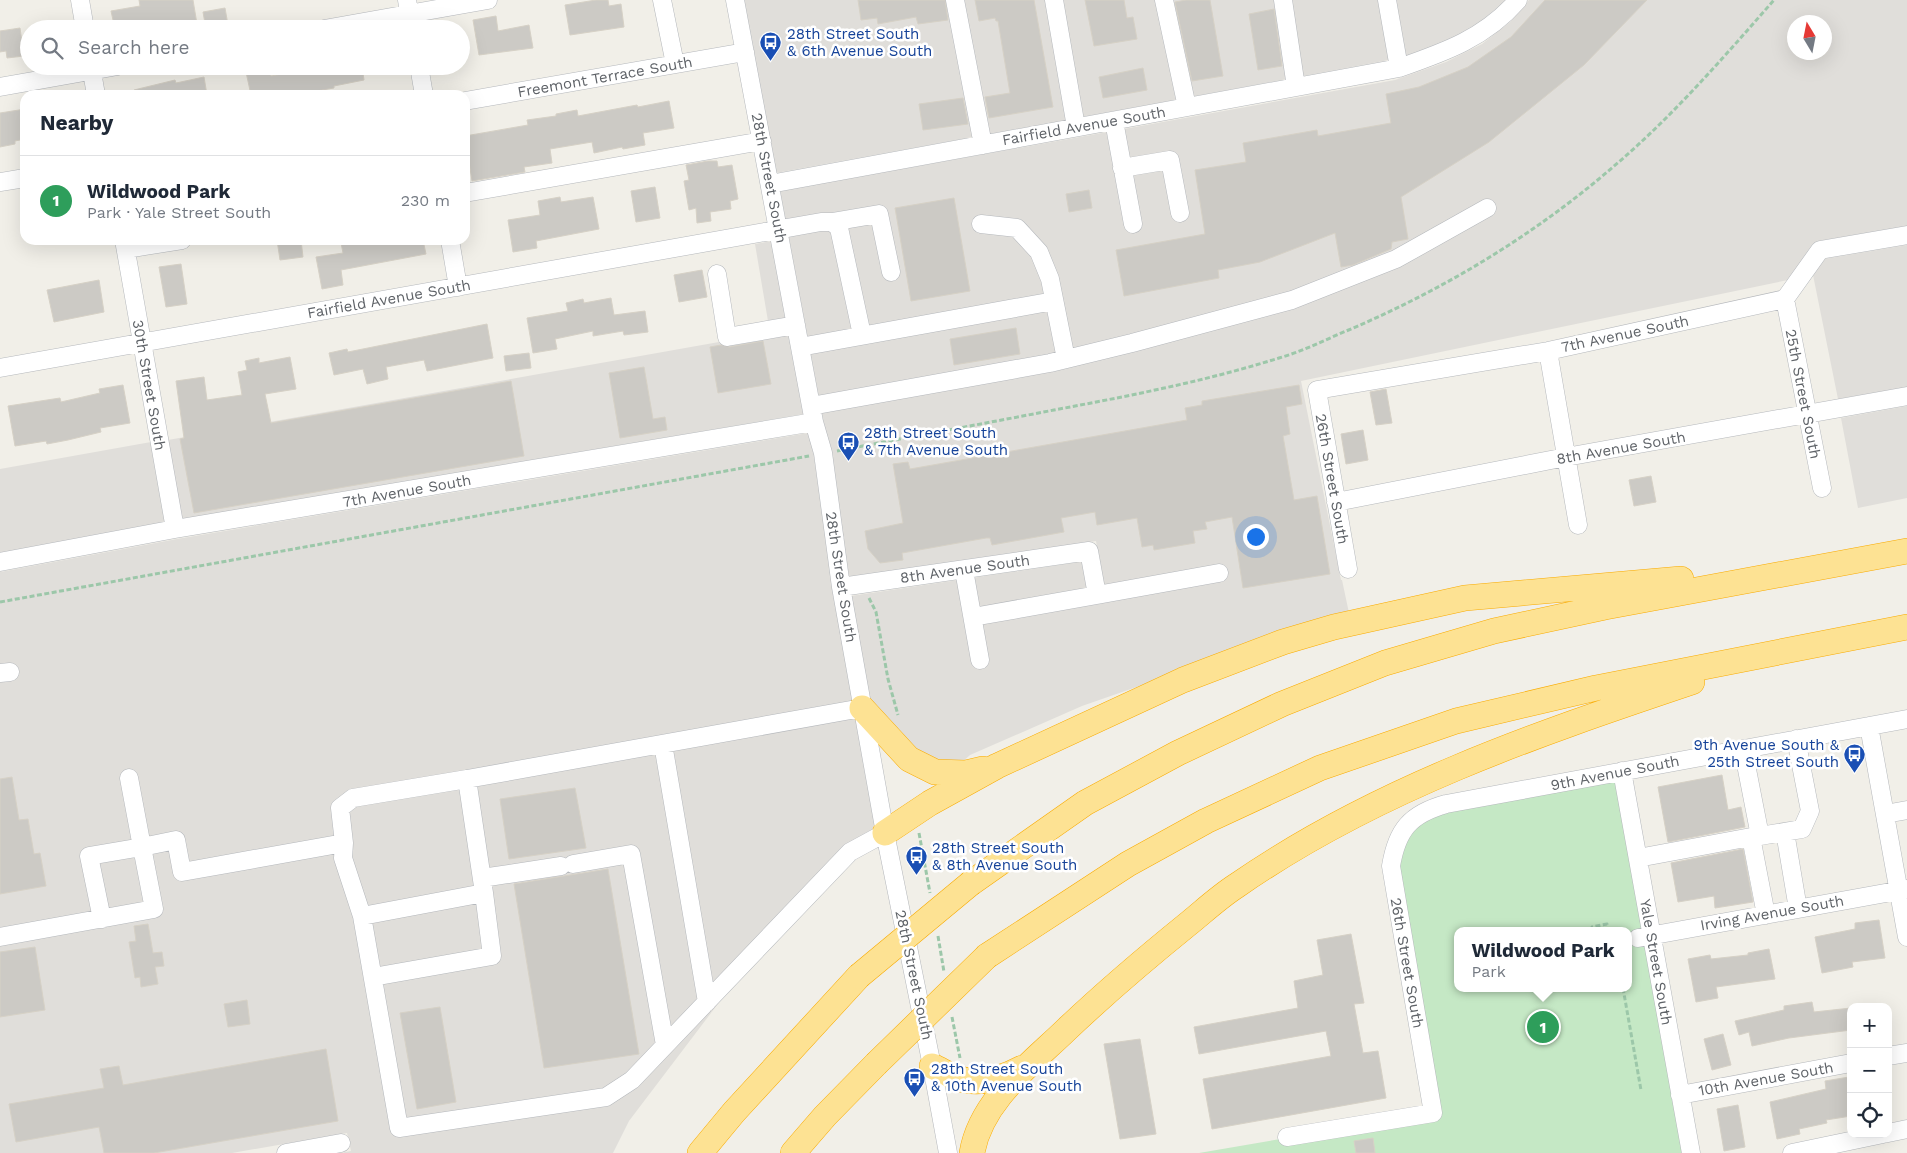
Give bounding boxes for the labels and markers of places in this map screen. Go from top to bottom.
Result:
place label: 28th Street South & 6th Avenue South [787,25,932,60]
bus stop icon: 28th Street South & 6th Avenue South [759,31,783,62]
place label: 28th Street South & 7th Avenue South [864,424,1008,459]
bus stop icon: 28th Street South & 7th Avenue South [836,430,860,461]
place label: 9th Avenue South & 25th Street South [1694,736,1840,771]
bus stop icon: 9th Avenue South & 25th Street South [1843,742,1867,773]
place label: 28th Street South & 8th Avenue South [932,839,1077,874]
bus stop icon: 28th Street South & 8th Avenue South [904,845,928,876]
pin: 1 [1527,1008,1559,1046]
place label: 28th Street South & 10th Avenue South [931,1060,1082,1095]
bus stop icon: 28th Street South & 10th Avenue South [903,1066,927,1097]

